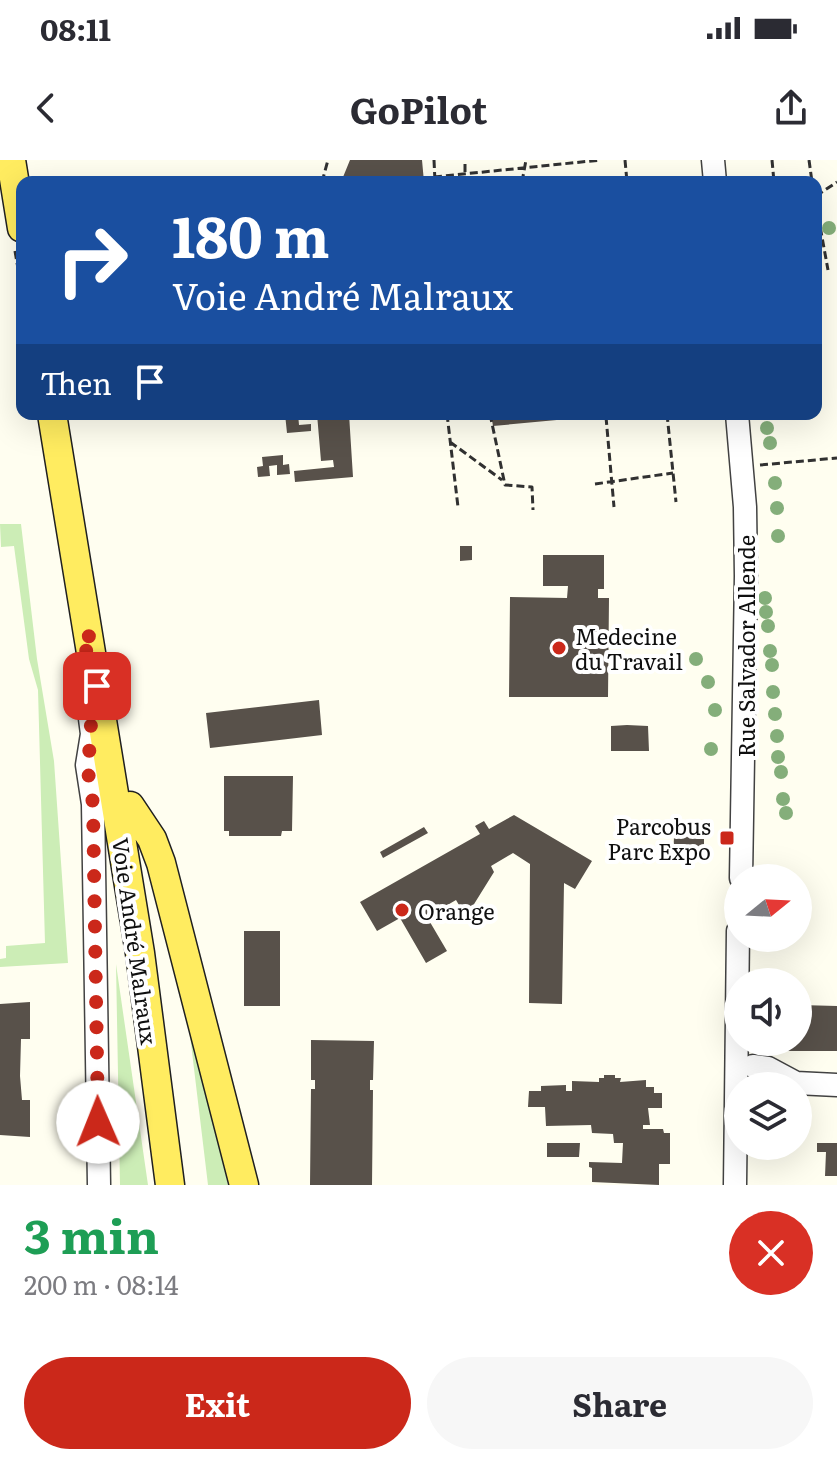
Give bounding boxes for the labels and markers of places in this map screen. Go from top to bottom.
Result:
place label: Medecine du Travail [575,619,683,677]
marker: Medecine du Travail [550,639,568,657]
pin [63,652,131,720]
place label: Parcobus Parc Expo [608,809,711,867]
marker: Parcobus Parc Expo [718,829,736,847]
place label: Orange [418,894,495,927]
marker: Orange [393,901,411,919]

